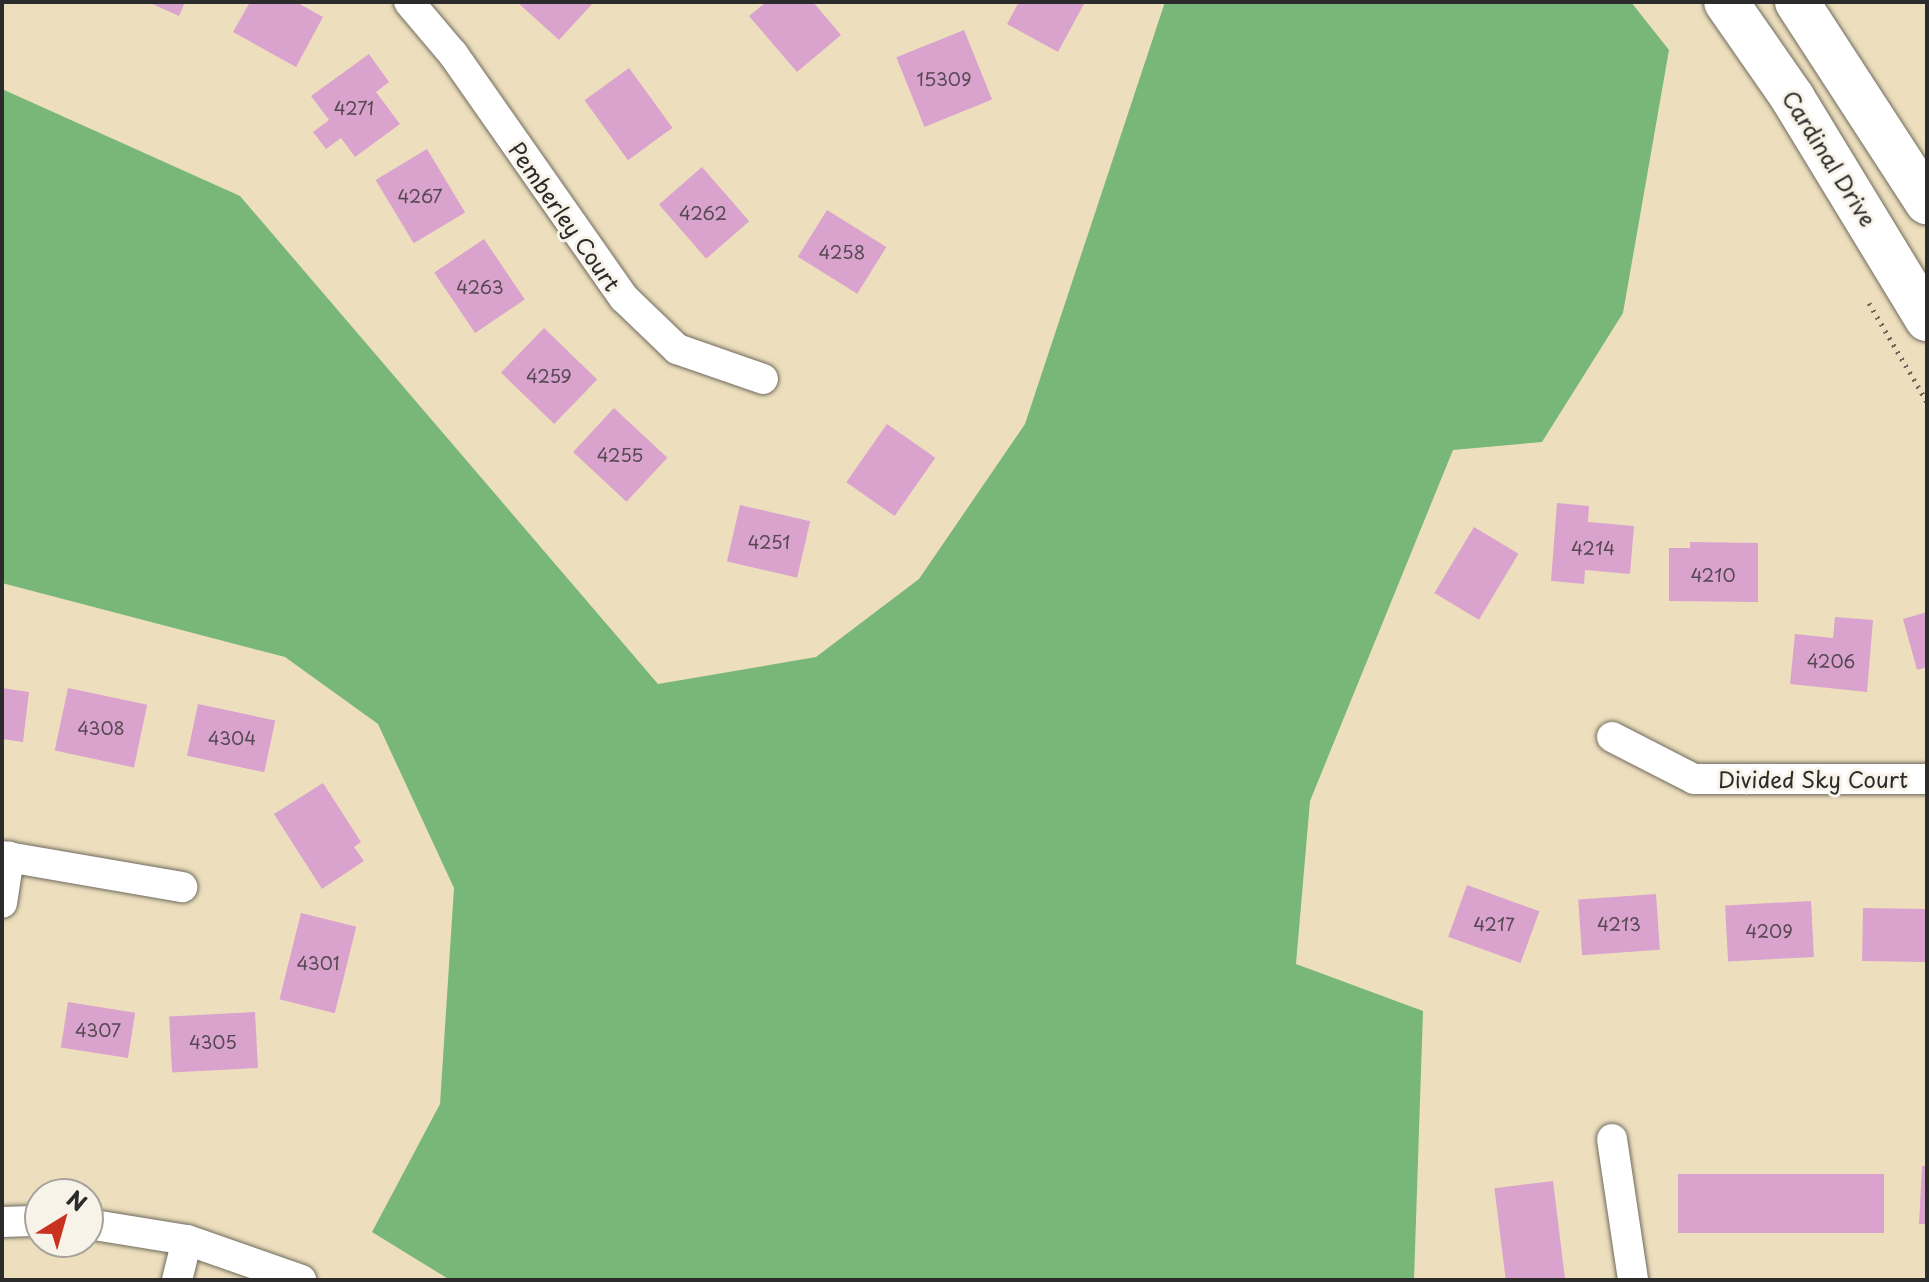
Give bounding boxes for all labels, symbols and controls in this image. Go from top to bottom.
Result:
house number: 15309 [917,68,971,90]
street label: Cardinal Drive [1778,86,1882,230]
house number: 4271 [334,97,374,119]
street label: Pemberley Court [503,136,627,296]
house number: 4267 [397,185,443,207]
house number: 4262 [679,202,727,224]
house number: 4258 [819,241,865,263]
house number: 4263 [456,276,504,298]
house number: 4259 [526,365,572,387]
house number: 4255 [597,444,643,466]
house number: 4251 [748,531,790,553]
house number: 4214 [1571,537,1615,559]
house number: 4210 [1690,564,1736,586]
house number: 4206 [1807,650,1855,672]
house number: 4308 [77,717,125,739]
house number: 4304 [208,727,256,749]
street label: Divided Sky Court [1717,766,1909,792]
house number: 4217 [1473,913,1515,935]
house number: 4213 [1597,913,1641,935]
house number: 4209 [1745,920,1793,942]
house number: 4301 [296,952,340,974]
house number: 4307 [75,1019,121,1041]
house number: 4305 [189,1031,237,1053]
north arrow [24,1178,104,1258]
text: N [61,1182,94,1218]

